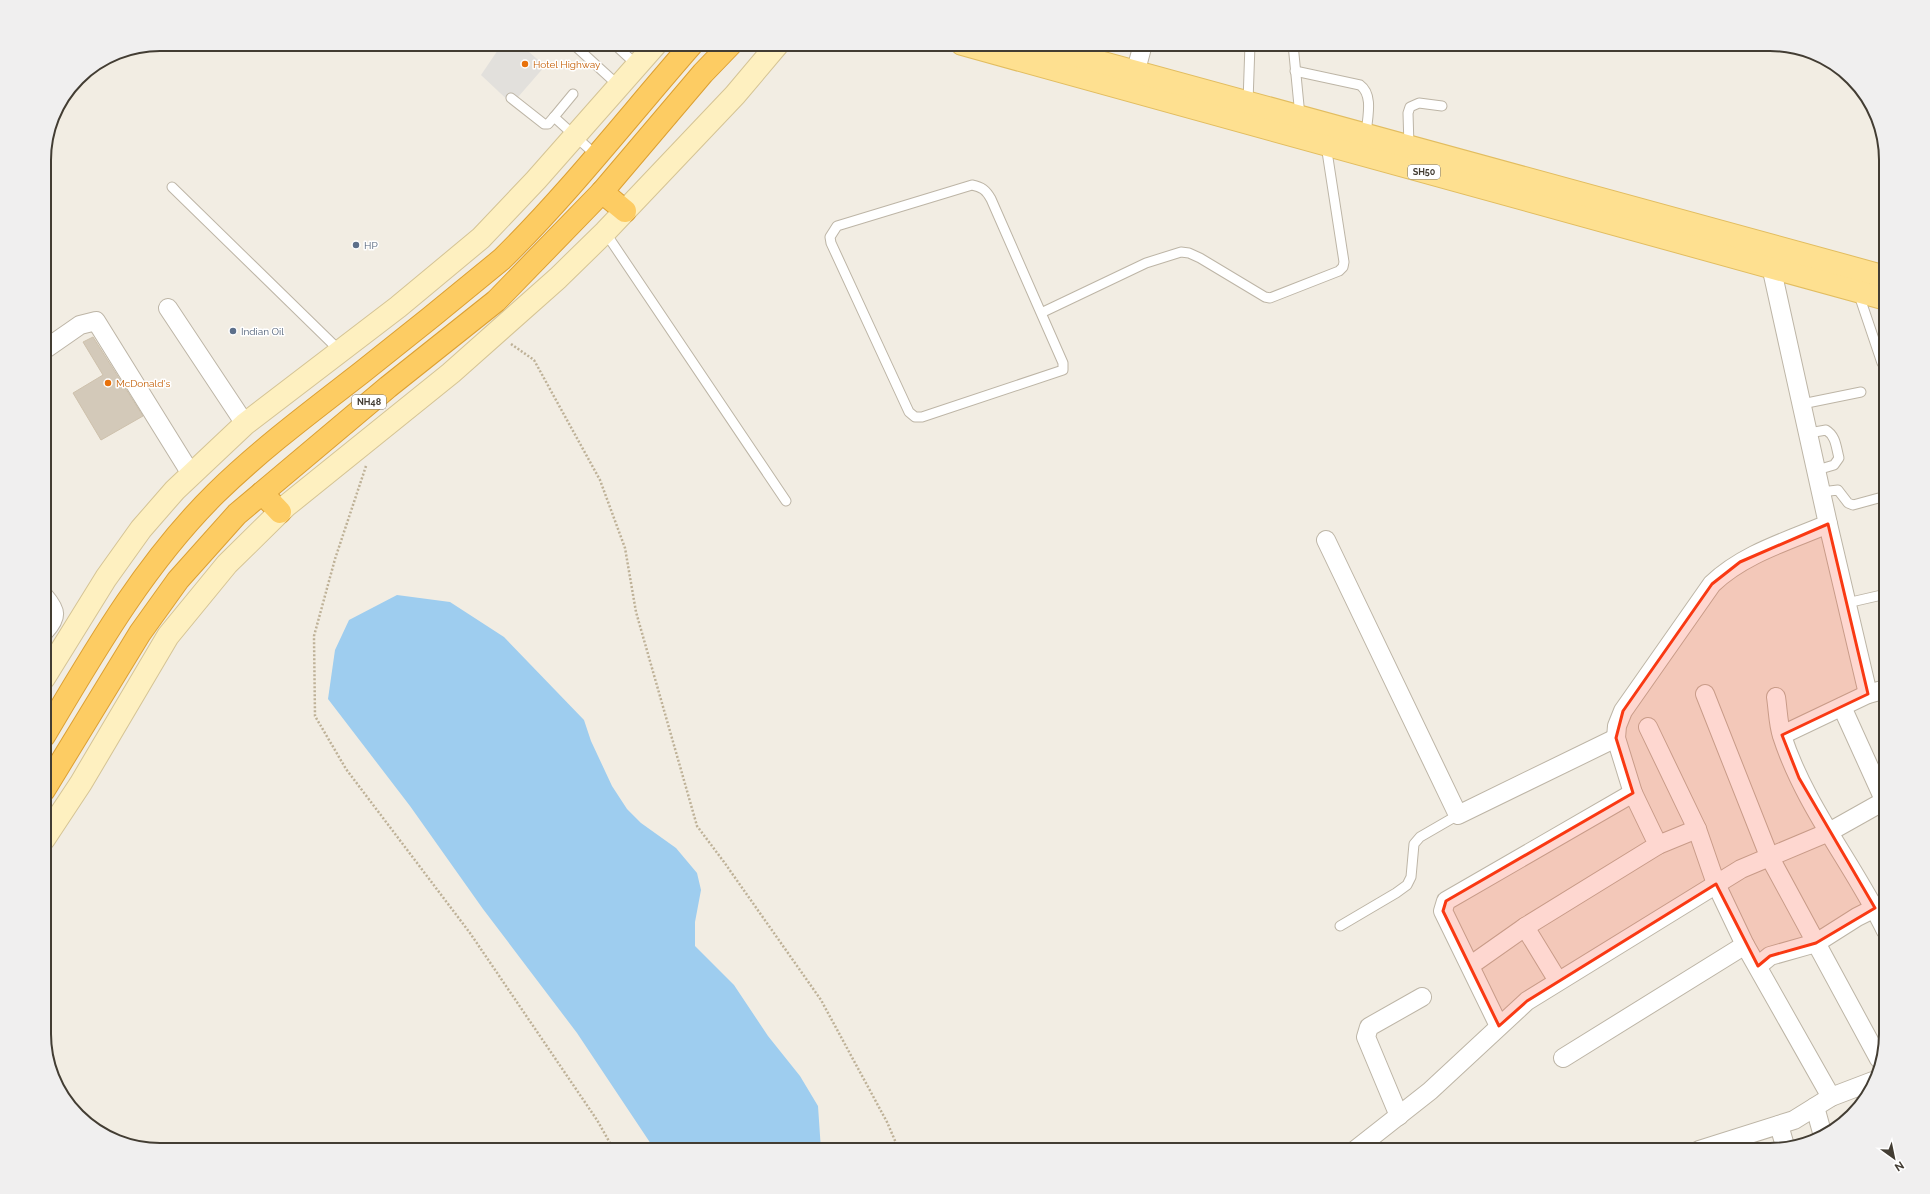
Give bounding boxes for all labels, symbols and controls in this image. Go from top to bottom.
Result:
marker: Hotel Highway [520,59,530,69]
place label: Hotel Highway [533,59,601,70]
road number: SH50 [1408,165,1440,179]
marker: HP [351,240,361,250]
place label: HP [364,240,378,251]
marker: Indian Oil [228,326,238,336]
place label: Indian Oil [241,326,284,337]
marker: McDonald's [103,378,113,388]
place label: McDonald's [116,378,170,389]
road number: NH48 [352,395,386,409]
north arrow [1874,1138,1914,1178]
text: N [1892,1158,1906,1174]

